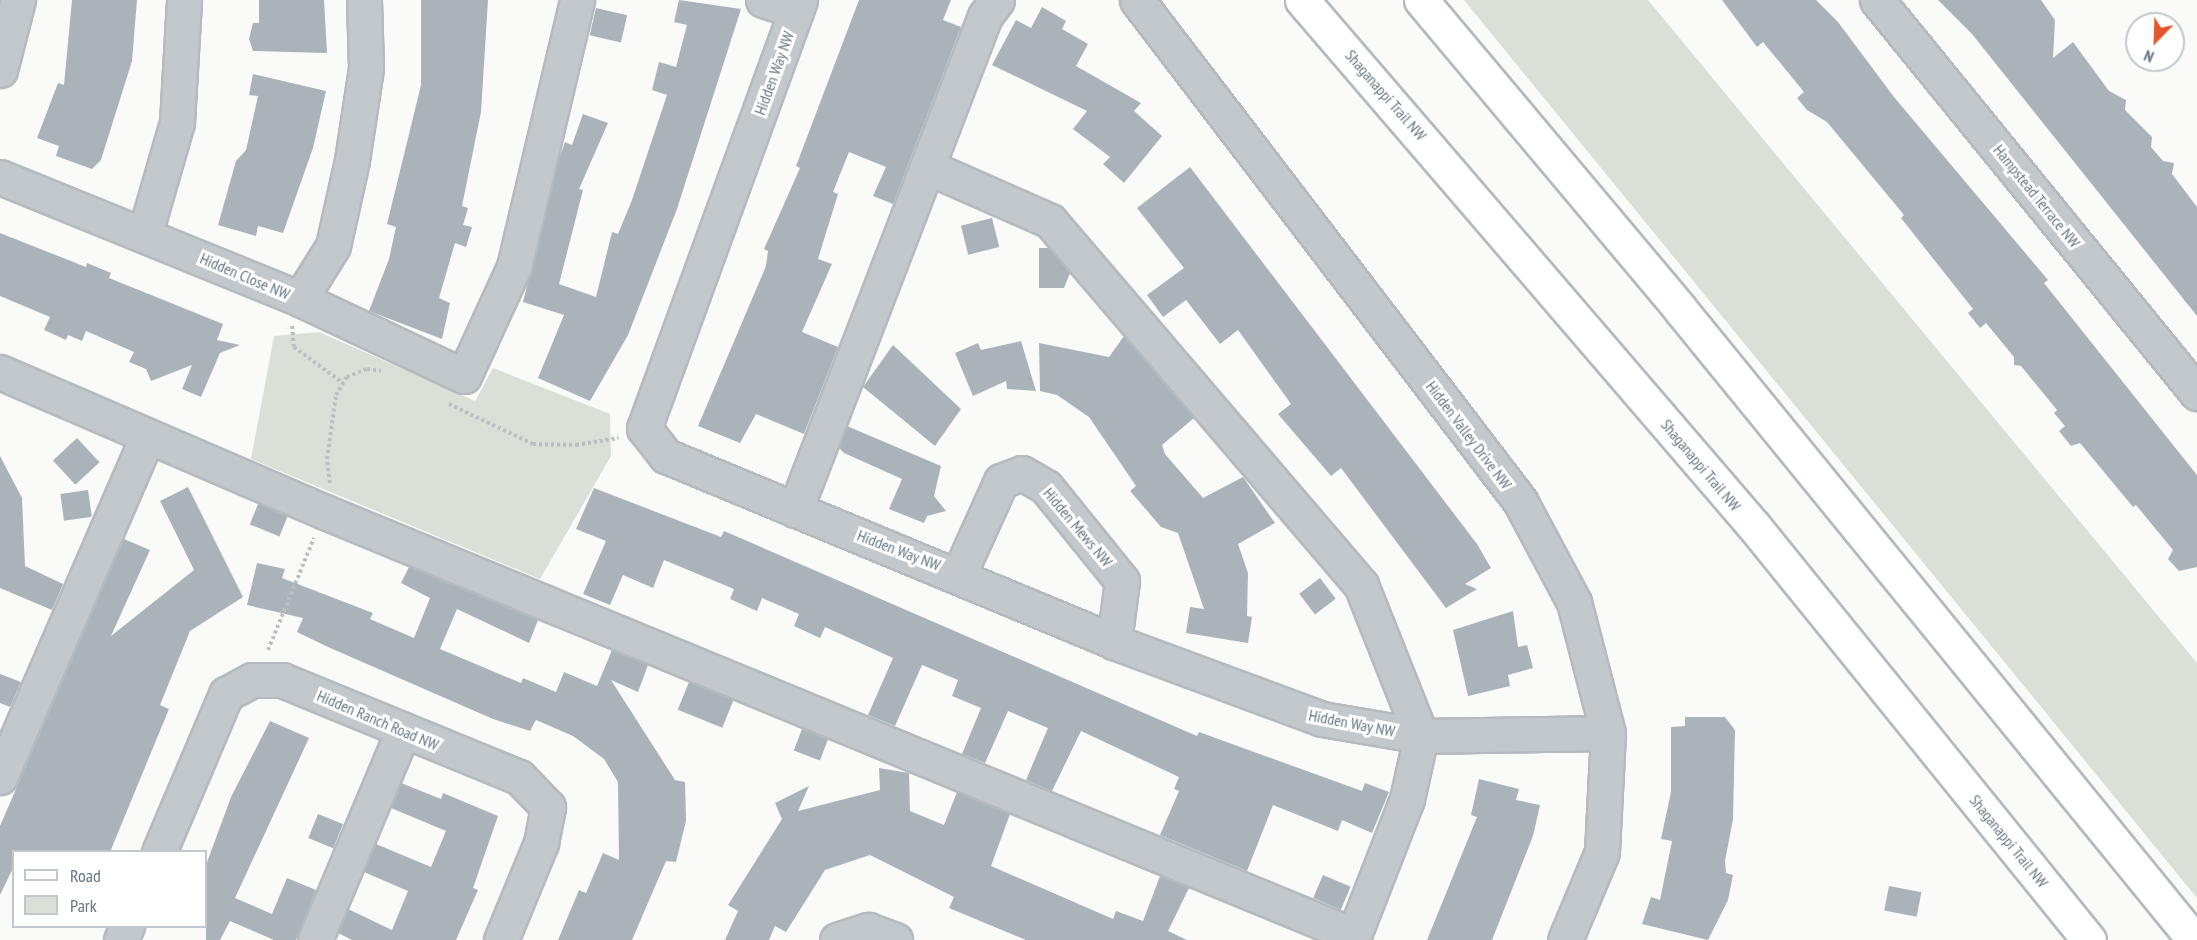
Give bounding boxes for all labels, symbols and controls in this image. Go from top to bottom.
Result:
north arrow [2125,12,2185,72]
street label: Hidden Way NW [750,28,798,118]
street label: Shaganappi Trail NW [1341,46,1431,144]
text: N [2141,46,2157,68]
street label: Hampstead Terrace NW [1989,140,2085,252]
street label: Hidden Close NW [197,248,293,304]
street label: Hidden Valley Drive NW [1422,377,1516,493]
street label: Shaganappi Trail NW [1657,415,1745,515]
street label: Hidden Mews NW [1039,484,1117,570]
street label: Hidden Way NW [854,525,944,575]
street label: Hidden Ranch Road NW [314,686,442,754]
street label: Hidden Way NW [1307,705,1397,741]
street label: Shaganappi Trail NW [1966,791,2052,891]
legend [12,850,207,928]
text: Road [70,864,101,887]
text: Park [70,894,97,917]

